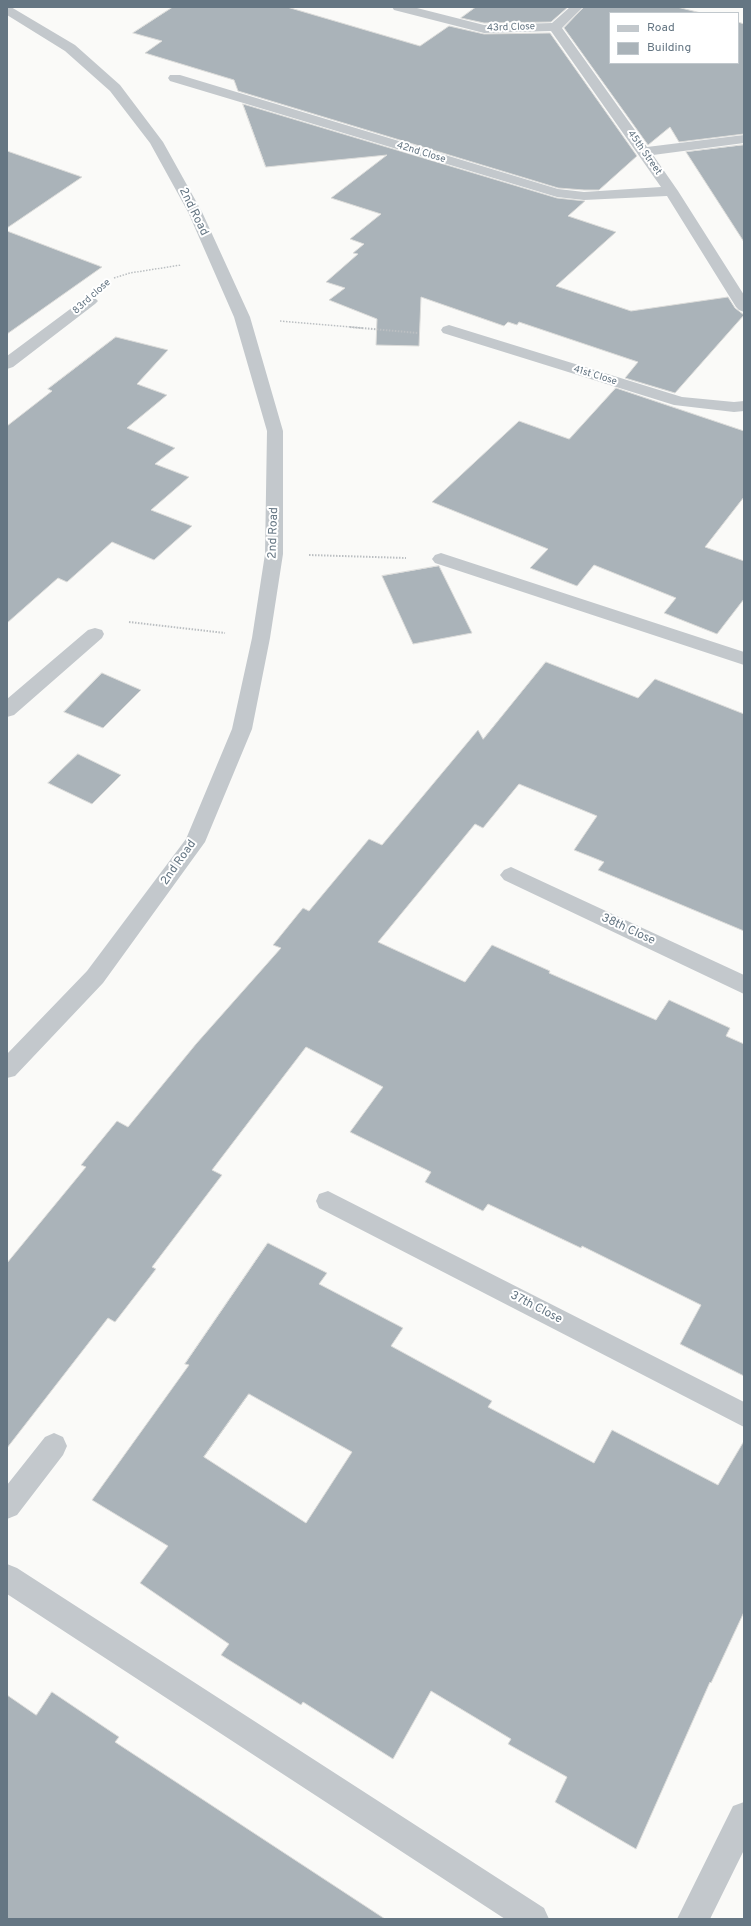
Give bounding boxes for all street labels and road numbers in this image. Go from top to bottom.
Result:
street label: 43rd Close [487,21,535,35]
street label: 45th Street [624,128,664,178]
street label: 42nd Close [395,140,447,166]
street label: 2nd Road [175,186,211,238]
street label: 83rd close [71,277,113,317]
street label: 41st Close [572,364,618,388]
street label: 2nd Road [266,507,282,559]
street label: 2nd Road [158,838,200,888]
street label: 38th Close [599,911,657,949]
street label: 37th Close [508,1289,564,1327]

